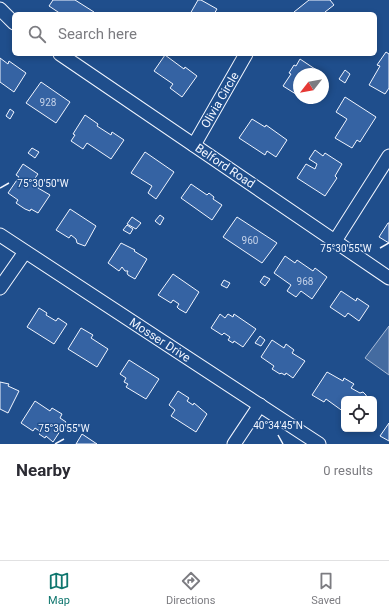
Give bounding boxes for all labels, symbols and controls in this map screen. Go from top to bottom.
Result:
search box [12,12,377,56]
icon: search [26,23,48,45]
text: Search here [58,25,137,43]
north arrow [293,68,329,104]
street label: Olivia Circle [198,69,242,131]
house number: 928 [40,97,57,108]
street label: Belford Road [192,141,258,191]
text: 75°30'50"W [17,178,69,189]
house number: 960 [242,235,259,246]
text: 75°30'55"W [320,243,372,254]
house number: 968 [297,276,314,287]
street label: Mosser Drive [127,315,193,365]
map controls [341,396,377,432]
button: locate [341,396,377,432]
text: 40°34'45"N [253,420,303,431]
text: 75°30'55"W [38,423,90,434]
text: Nearby [16,460,71,480]
text: 0 results [323,463,373,478]
tab: Map [48,570,70,607]
tab: Directions [166,570,215,607]
tab: Saved [311,570,341,607]

